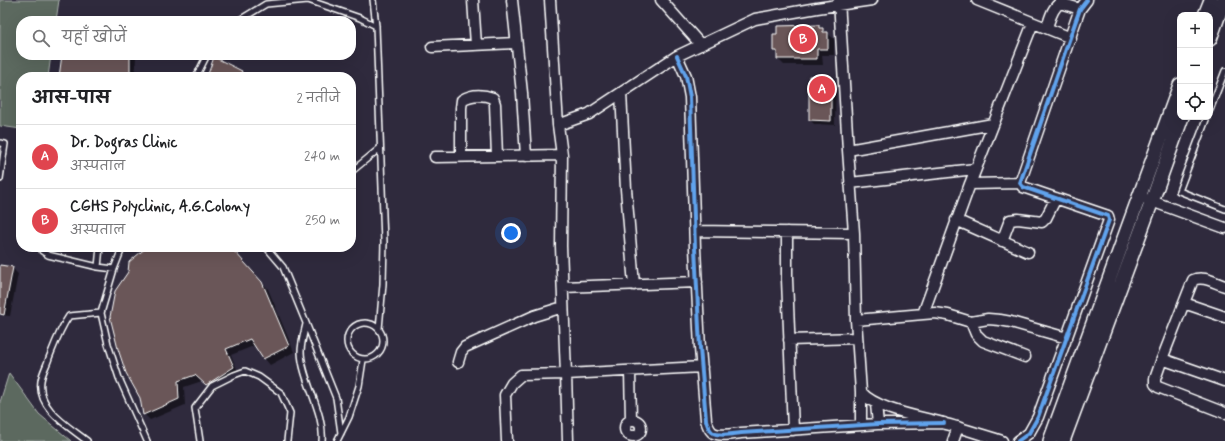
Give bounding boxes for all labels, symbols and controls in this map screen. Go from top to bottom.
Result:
map controls [1177,12,1213,120]
button: + [1177,12,1213,48]
search box [16,16,356,60]
pin: B [790,24,816,54]
icon: search [30,27,52,49]
text: यहाँ खोजें [62,28,127,48]
button: − [1177,48,1213,84]
pin: A [809,74,835,104]
button: locate [1177,84,1213,120]
text: आस-पास [32,87,110,109]
text: 2 नतीजे [296,90,340,107]
text: Dr. Dogras Clinic [70,133,177,153]
text: A [41,148,49,165]
text: 240 m [304,148,340,165]
text: अस्पताल [70,158,125,175]
text: CGHS Polyclinic, A.G.Colony [70,197,250,217]
text: B [41,212,49,229]
text: 250 m [305,212,340,229]
text: अस्पताल [70,222,125,239]
your location [501,223,521,243]

